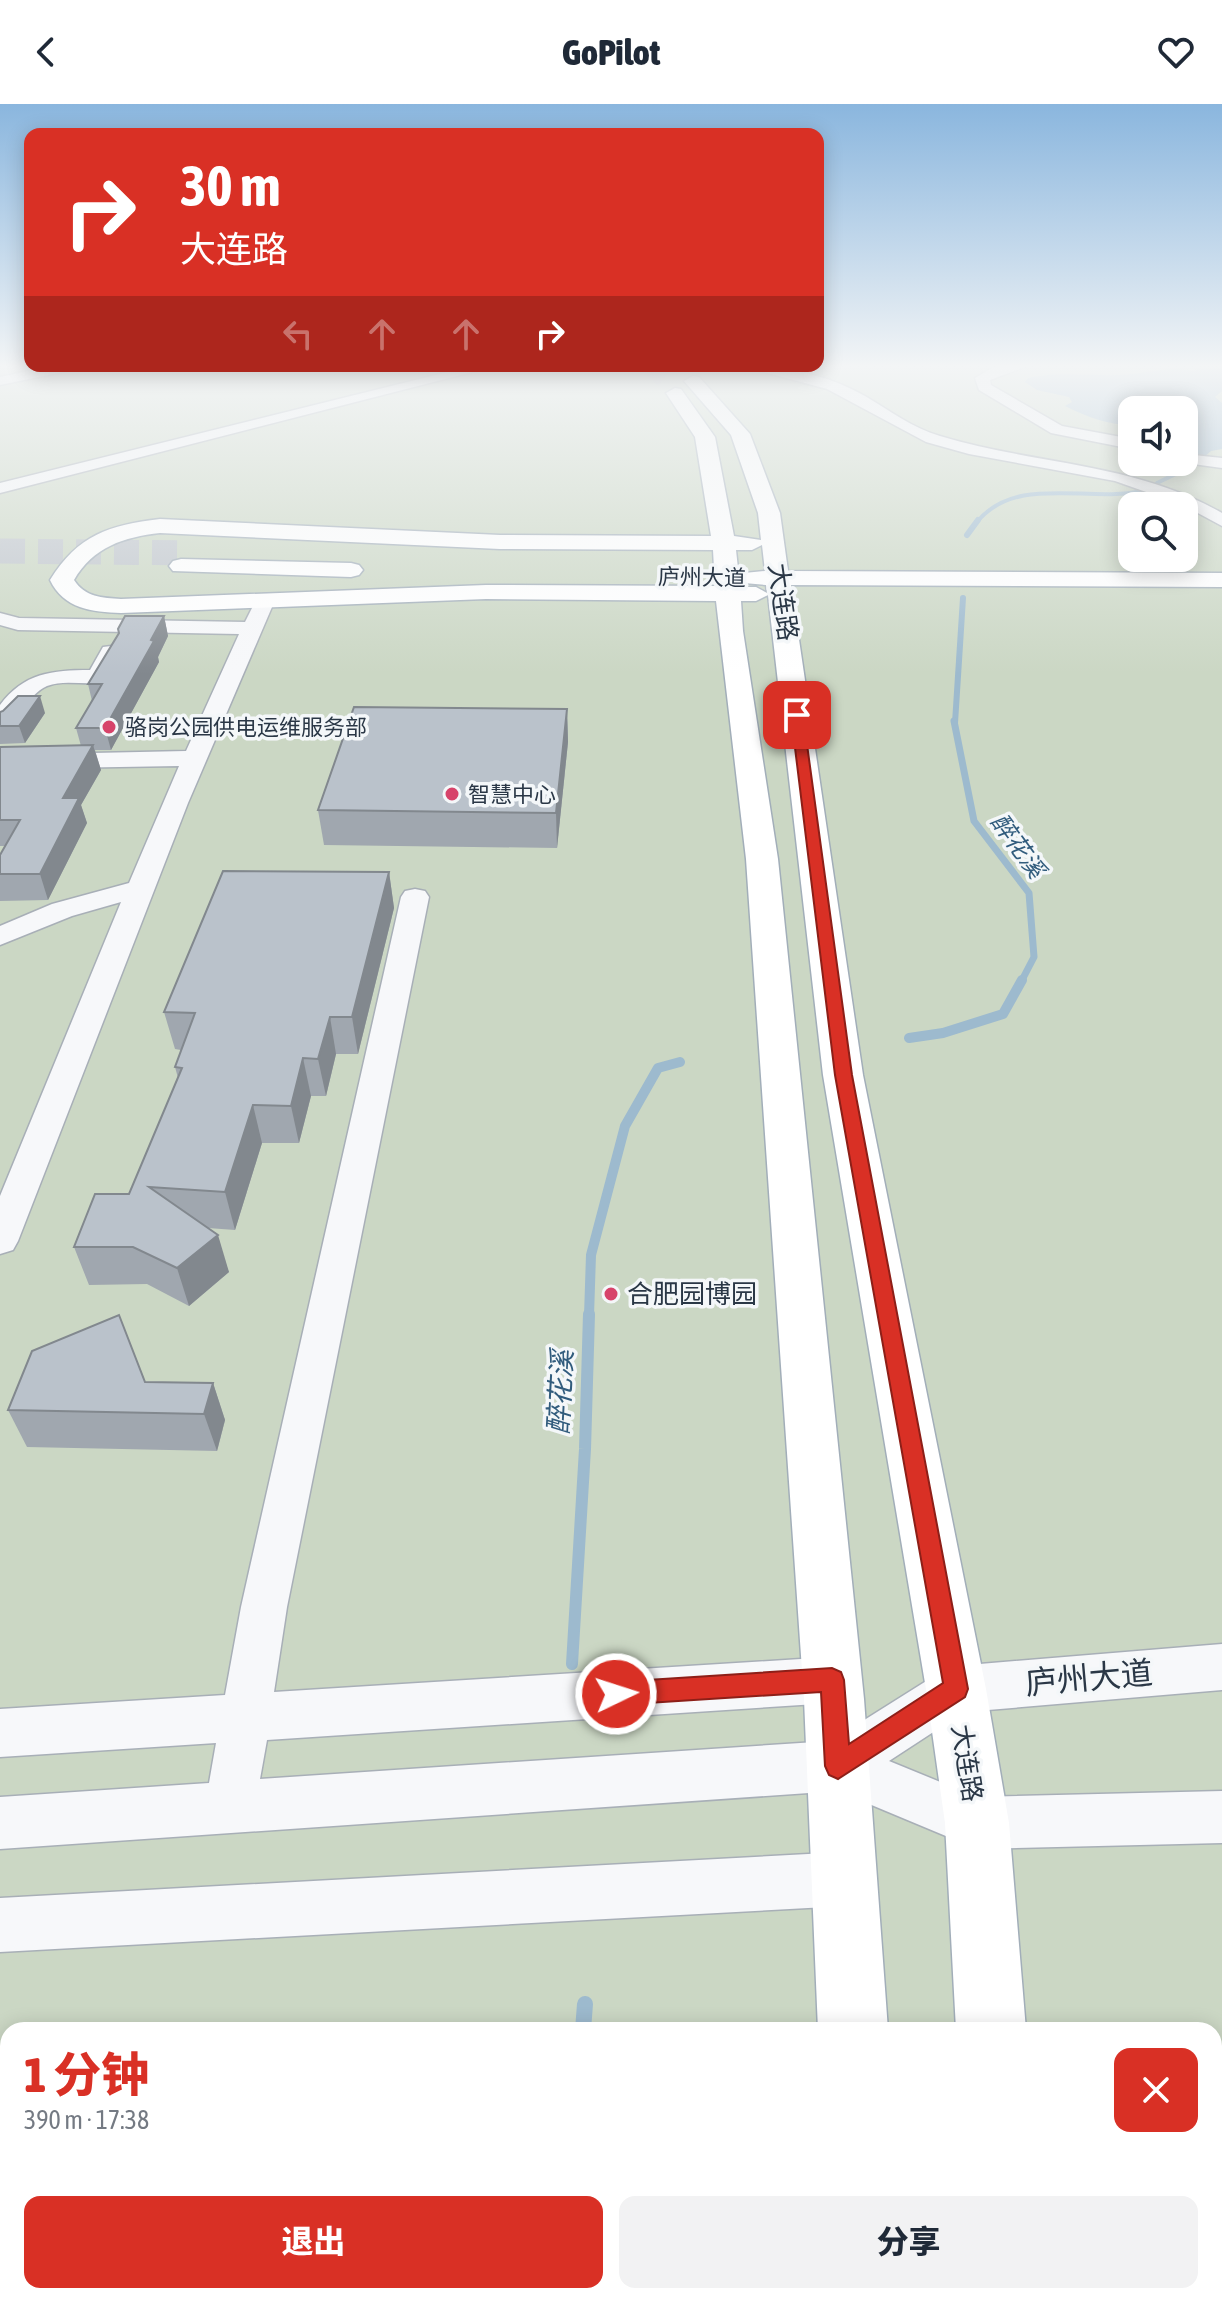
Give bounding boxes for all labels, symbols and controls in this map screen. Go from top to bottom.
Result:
icon: back [24,30,68,74]
icon: heart [1154,30,1198,74]
text: GoPilot [562,31,660,73]
text: 30 m [180,154,281,218]
icon: right [48,160,152,264]
text: 大连路 [180,228,288,270]
icon: left [276,312,320,356]
icon: ahead [360,312,404,356]
icon: ahead [444,312,488,356]
icon: right [528,312,572,356]
map controls [1118,396,1198,572]
button: sound [1118,396,1198,476]
button: search [1118,492,1198,572]
street label: 大连路 [763,561,803,643]
street label: 庐州大道 [658,563,746,591]
pin [763,681,831,749]
icon: arrive [775,693,819,737]
place label: 骆岗公园供电运维服务部 [125,714,367,740]
marker: 骆岗公园供电运维服务部 [100,718,118,736]
place label: 智慧中心 [468,781,556,807]
marker: 智慧中心 [443,785,461,803]
water label: 醉花溪 [986,809,1052,885]
place label: 合肥园博园 [627,1279,757,1309]
marker: 合肥园博园 [602,1285,620,1303]
water label: 醉花溪 [542,1346,578,1435]
position arrow [574,1652,658,1736]
street label: 庐州大道 [1024,1653,1154,1702]
street label: 大连路 [946,1722,988,1804]
text: 1 分钟 [24,2047,149,2102]
button: close [1114,2048,1198,2132]
text: 390 m · 17:38 [24,2105,149,2135]
button: 退出 [24,2196,603,2288]
button: 分享 [619,2196,1198,2288]

